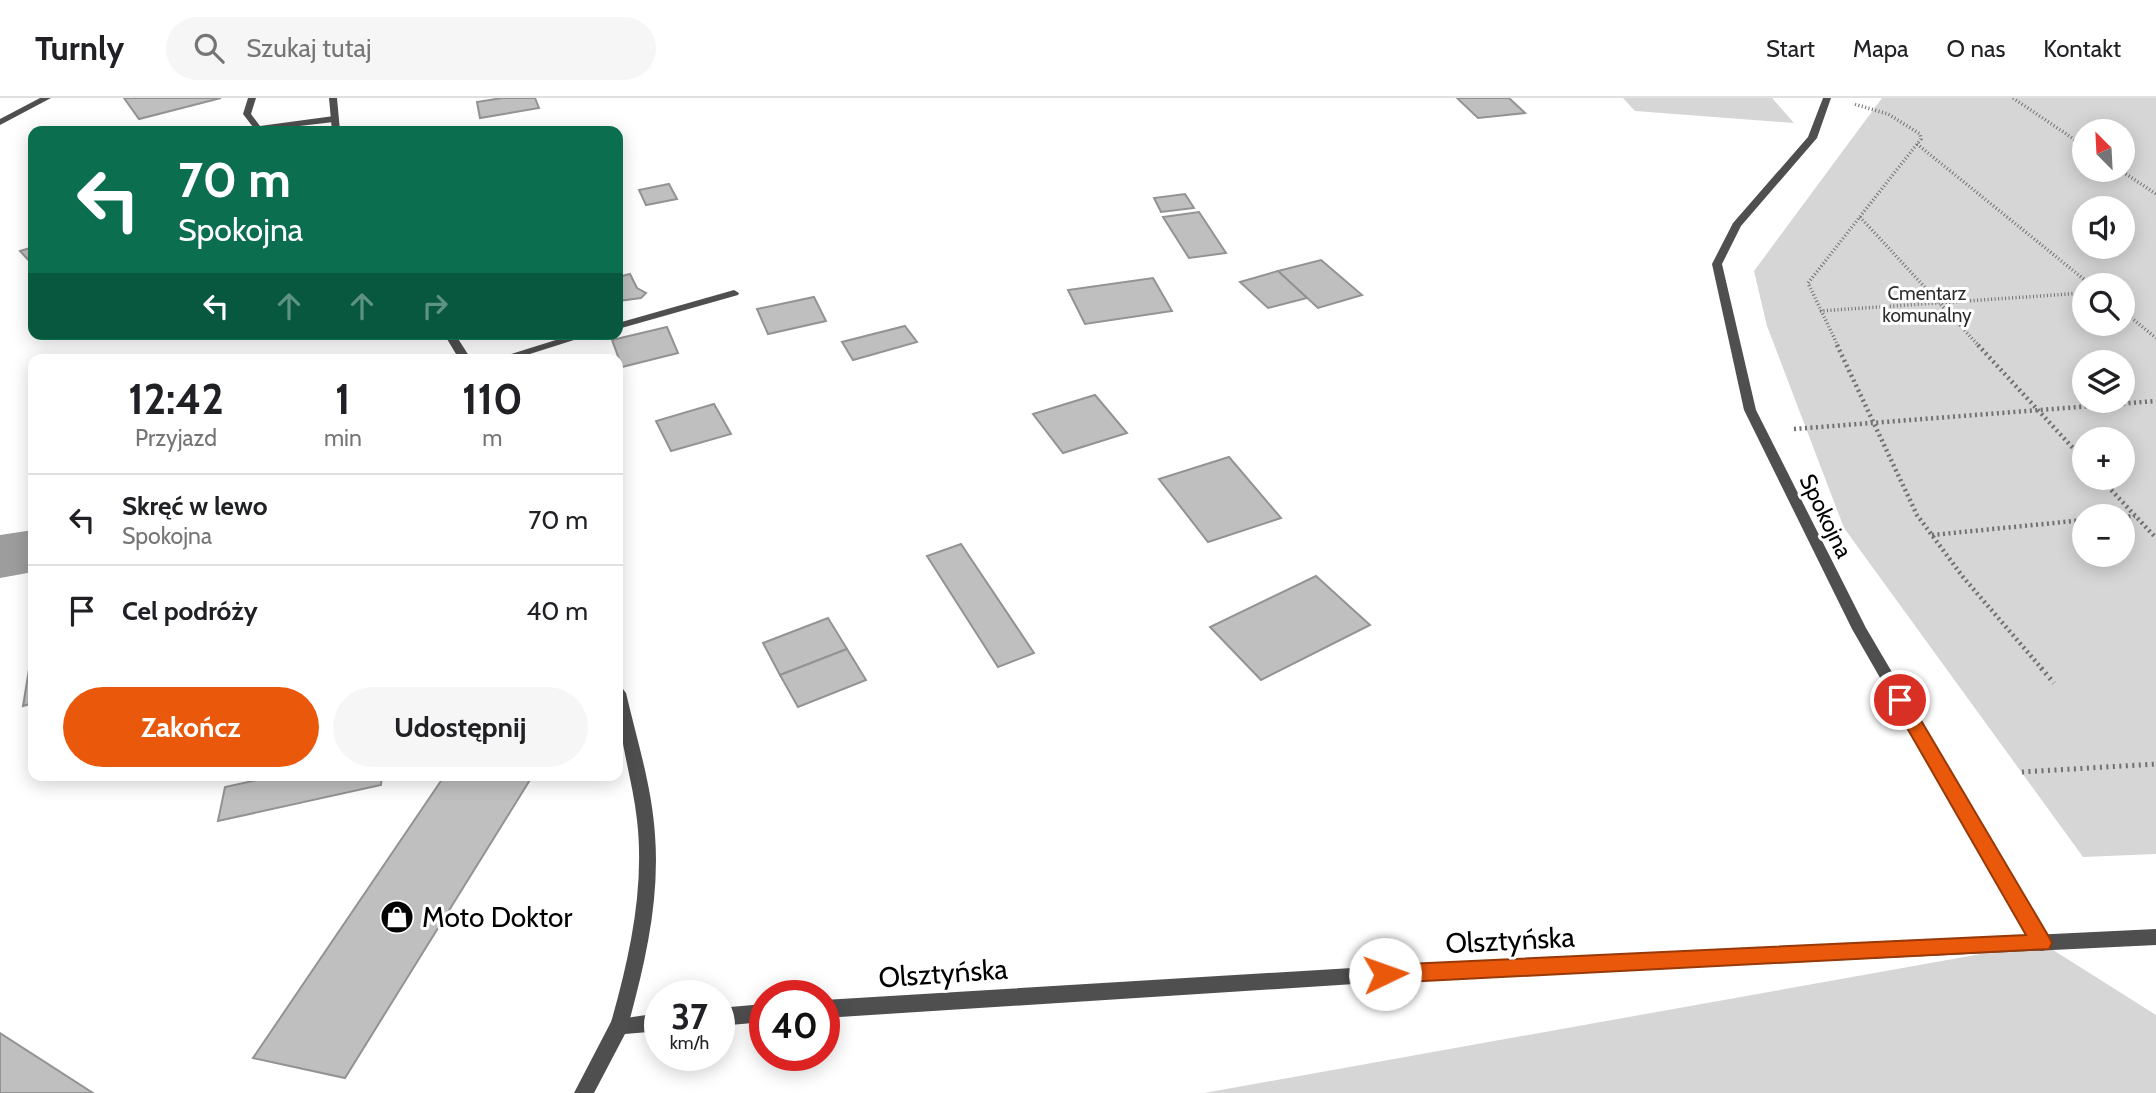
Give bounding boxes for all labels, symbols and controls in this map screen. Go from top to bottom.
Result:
search box [166,17,656,80]
text: Turnly [35,28,124,68]
icon: search [190,29,228,67]
text: Szukaj tutaj [246,32,371,64]
text: Start [1766,34,1815,63]
text: Mapa [1853,34,1909,63]
text: O nas [1947,34,2005,63]
text: Kontakt [2043,34,2121,63]
north arrow [2072,119,2135,182]
map controls [2072,119,2135,567]
text: 70 m [178,150,291,209]
icon: left [63,154,154,245]
button: sound [2072,196,2135,259]
text: Spokojna [178,210,303,249]
button: search [2072,273,2135,336]
park label: Cmentarz komunalny [1882,282,1972,327]
icon: left [197,287,235,325]
icon: ahead [270,287,308,325]
icon: ahead [343,287,381,325]
icon: right [416,287,454,325]
button: layers [2072,350,2135,413]
text: 12:42 [128,373,224,425]
text: 1 [335,373,351,425]
text: 110 [462,373,523,425]
text: Przyjazd [135,424,217,452]
text: min [324,424,362,452]
text: m [482,424,502,452]
button: + [2072,427,2135,490]
street label: Spokojna [1794,469,1858,563]
text: Skręć w lewo [122,490,268,522]
icon: left [63,501,101,539]
text: 70 m [528,504,588,536]
button: − [2072,504,2135,567]
text: Spokojna [122,522,212,550]
icon: arrive [63,592,101,630]
text: Cel podróży [122,595,258,627]
text: 40 m [526,595,588,627]
pin [1870,670,1930,730]
icon: arrive [1881,681,1919,719]
button: Zakończ [63,687,319,767]
button: Udostępnij [333,687,588,767]
shop icon: Moto Doktor [378,898,416,936]
place label: Moto Doktor [422,900,572,934]
street label: Olsztyńska [1444,920,1576,960]
position arrow [1348,937,1422,1011]
street label: Olsztyńska [877,951,1009,994]
speed limit sign: 40 [749,980,840,1071]
text: 37 [671,995,708,1038]
text: km/h [670,1032,709,1054]

